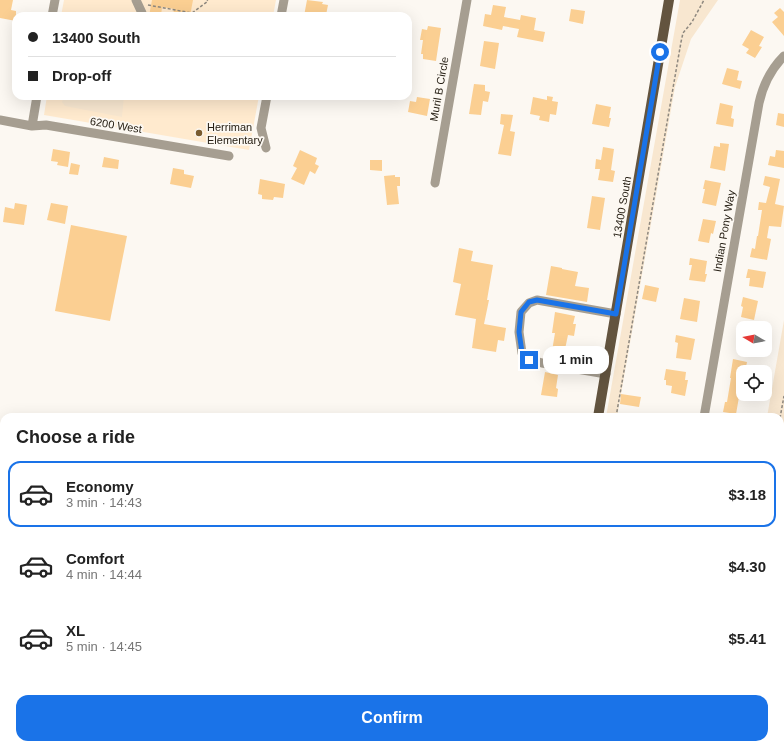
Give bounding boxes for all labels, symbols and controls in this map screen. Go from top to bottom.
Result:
text: 13400 South [52,29,140,46]
route start [651,43,669,61]
street label: Muril B Circle [427,56,451,122]
text: Drop-off [52,67,111,84]
street label: 6200 West [89,115,143,135]
place label: Herriman Elementary [207,121,263,146]
marker: Herriman Elementary [194,128,204,138]
street label: 13400 South [611,175,633,239]
street label: Indian Pony Way [711,189,737,273]
north arrow [736,321,772,357]
map controls [736,321,772,401]
callout: 1 min [543,346,609,374]
route end [520,351,538,369]
text: 1 min [559,352,593,367]
button: locate [736,365,772,401]
text: Choose a ride [16,427,135,447]
icon: car [18,476,54,512]
text: Economy [66,478,134,495]
text: $3.18 [728,486,766,503]
text: 3 min · 14:43 [66,495,142,510]
icon: car [18,548,54,584]
text: Comfort [66,550,124,567]
text: $4.30 [728,558,766,575]
text: 4 min · 14:44 [66,567,142,582]
icon: car [18,620,54,656]
text: XL [66,622,85,639]
text: $5.41 [728,630,766,647]
text: 5 min · 14:45 [66,639,142,654]
button: Confirm [16,695,768,741]

